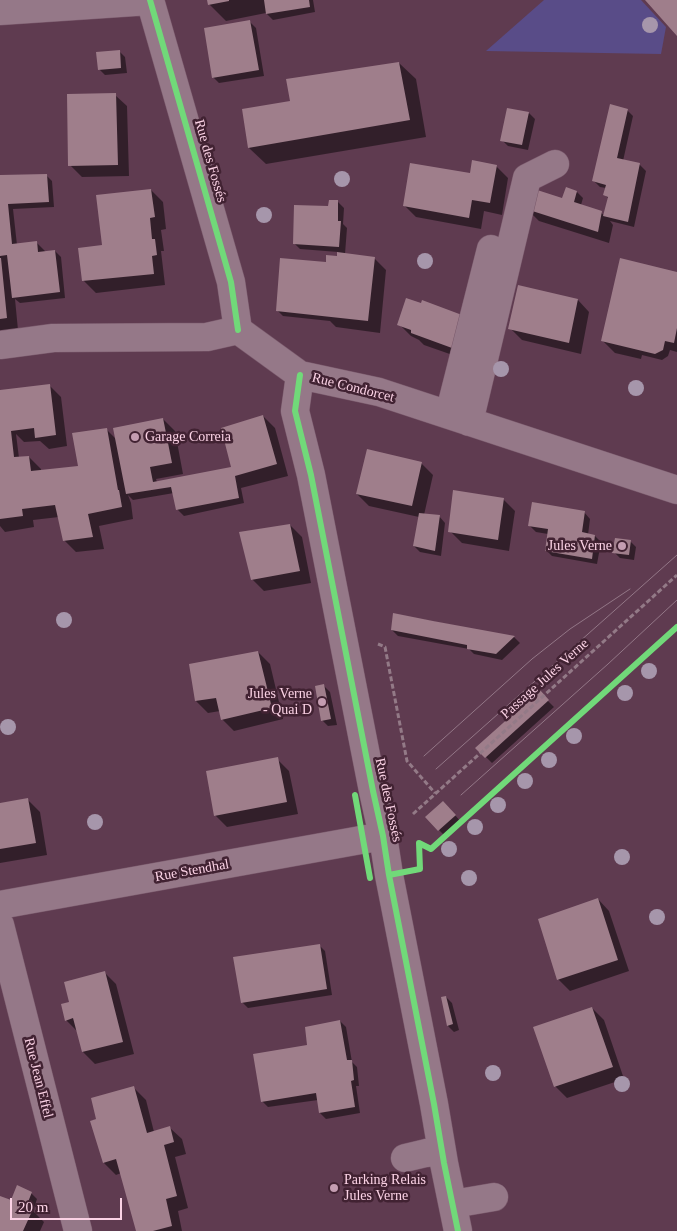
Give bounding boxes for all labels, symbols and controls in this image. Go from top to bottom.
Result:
street label: Rue des Fossés [190,118,230,204]
street label: Rue Condorcet [310,370,396,406]
place label: Garage Correia [145,429,231,445]
marker: Garage Correia [129,431,141,443]
place label: Jules Verne [548,538,612,554]
marker: Jules Verne [616,540,628,552]
street label: Passage Jules Verne [498,635,592,723]
place label: Jules Verne - Quai D [248,686,312,719]
marker: Jules Verne - Quai D [316,696,328,708]
street label: Rue des Fossés [371,756,405,844]
street label: Rue Stendhal [154,856,230,886]
street label: Rue Jean Effel [20,1036,56,1120]
place label: Parking Relais Jules Verne [344,1172,426,1204]
marker: Parking Relais Jules Verne [328,1182,340,1194]
scale bar [12,1188,125,1220]
text: 20 m [18,1199,48,1215]

